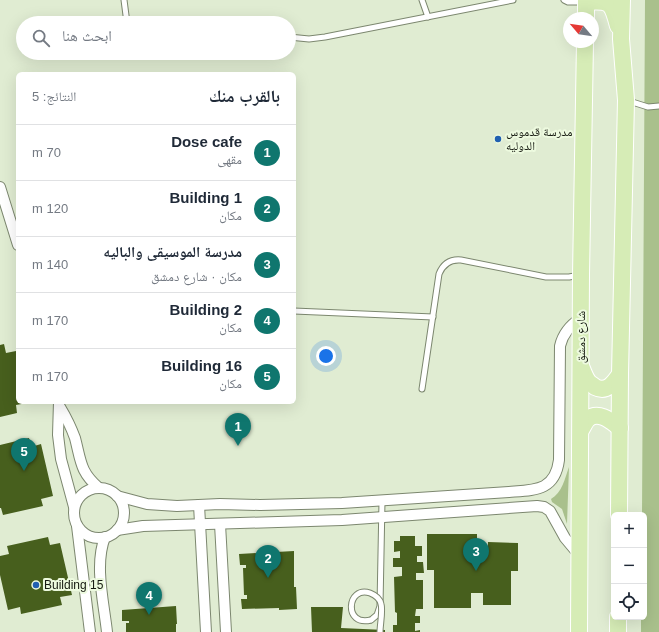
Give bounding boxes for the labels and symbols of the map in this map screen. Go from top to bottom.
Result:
north arrow [563,12,599,48]
place label: مدرسة قدموس الدوليه [506,125,572,153]
marker: مدرسة قدموس الدوليه [493,134,503,144]
street label: شارع دمشق [574,311,589,363]
your location [316,346,336,366]
pin: 1 [225,413,251,446]
pin: 5 [11,438,37,471]
pin: 3 [463,538,489,571]
pin: 2 [255,545,281,578]
place label: Building 15 [44,578,104,592]
marker: Building 15 [31,580,41,590]
pin: 4 [136,582,162,615]

